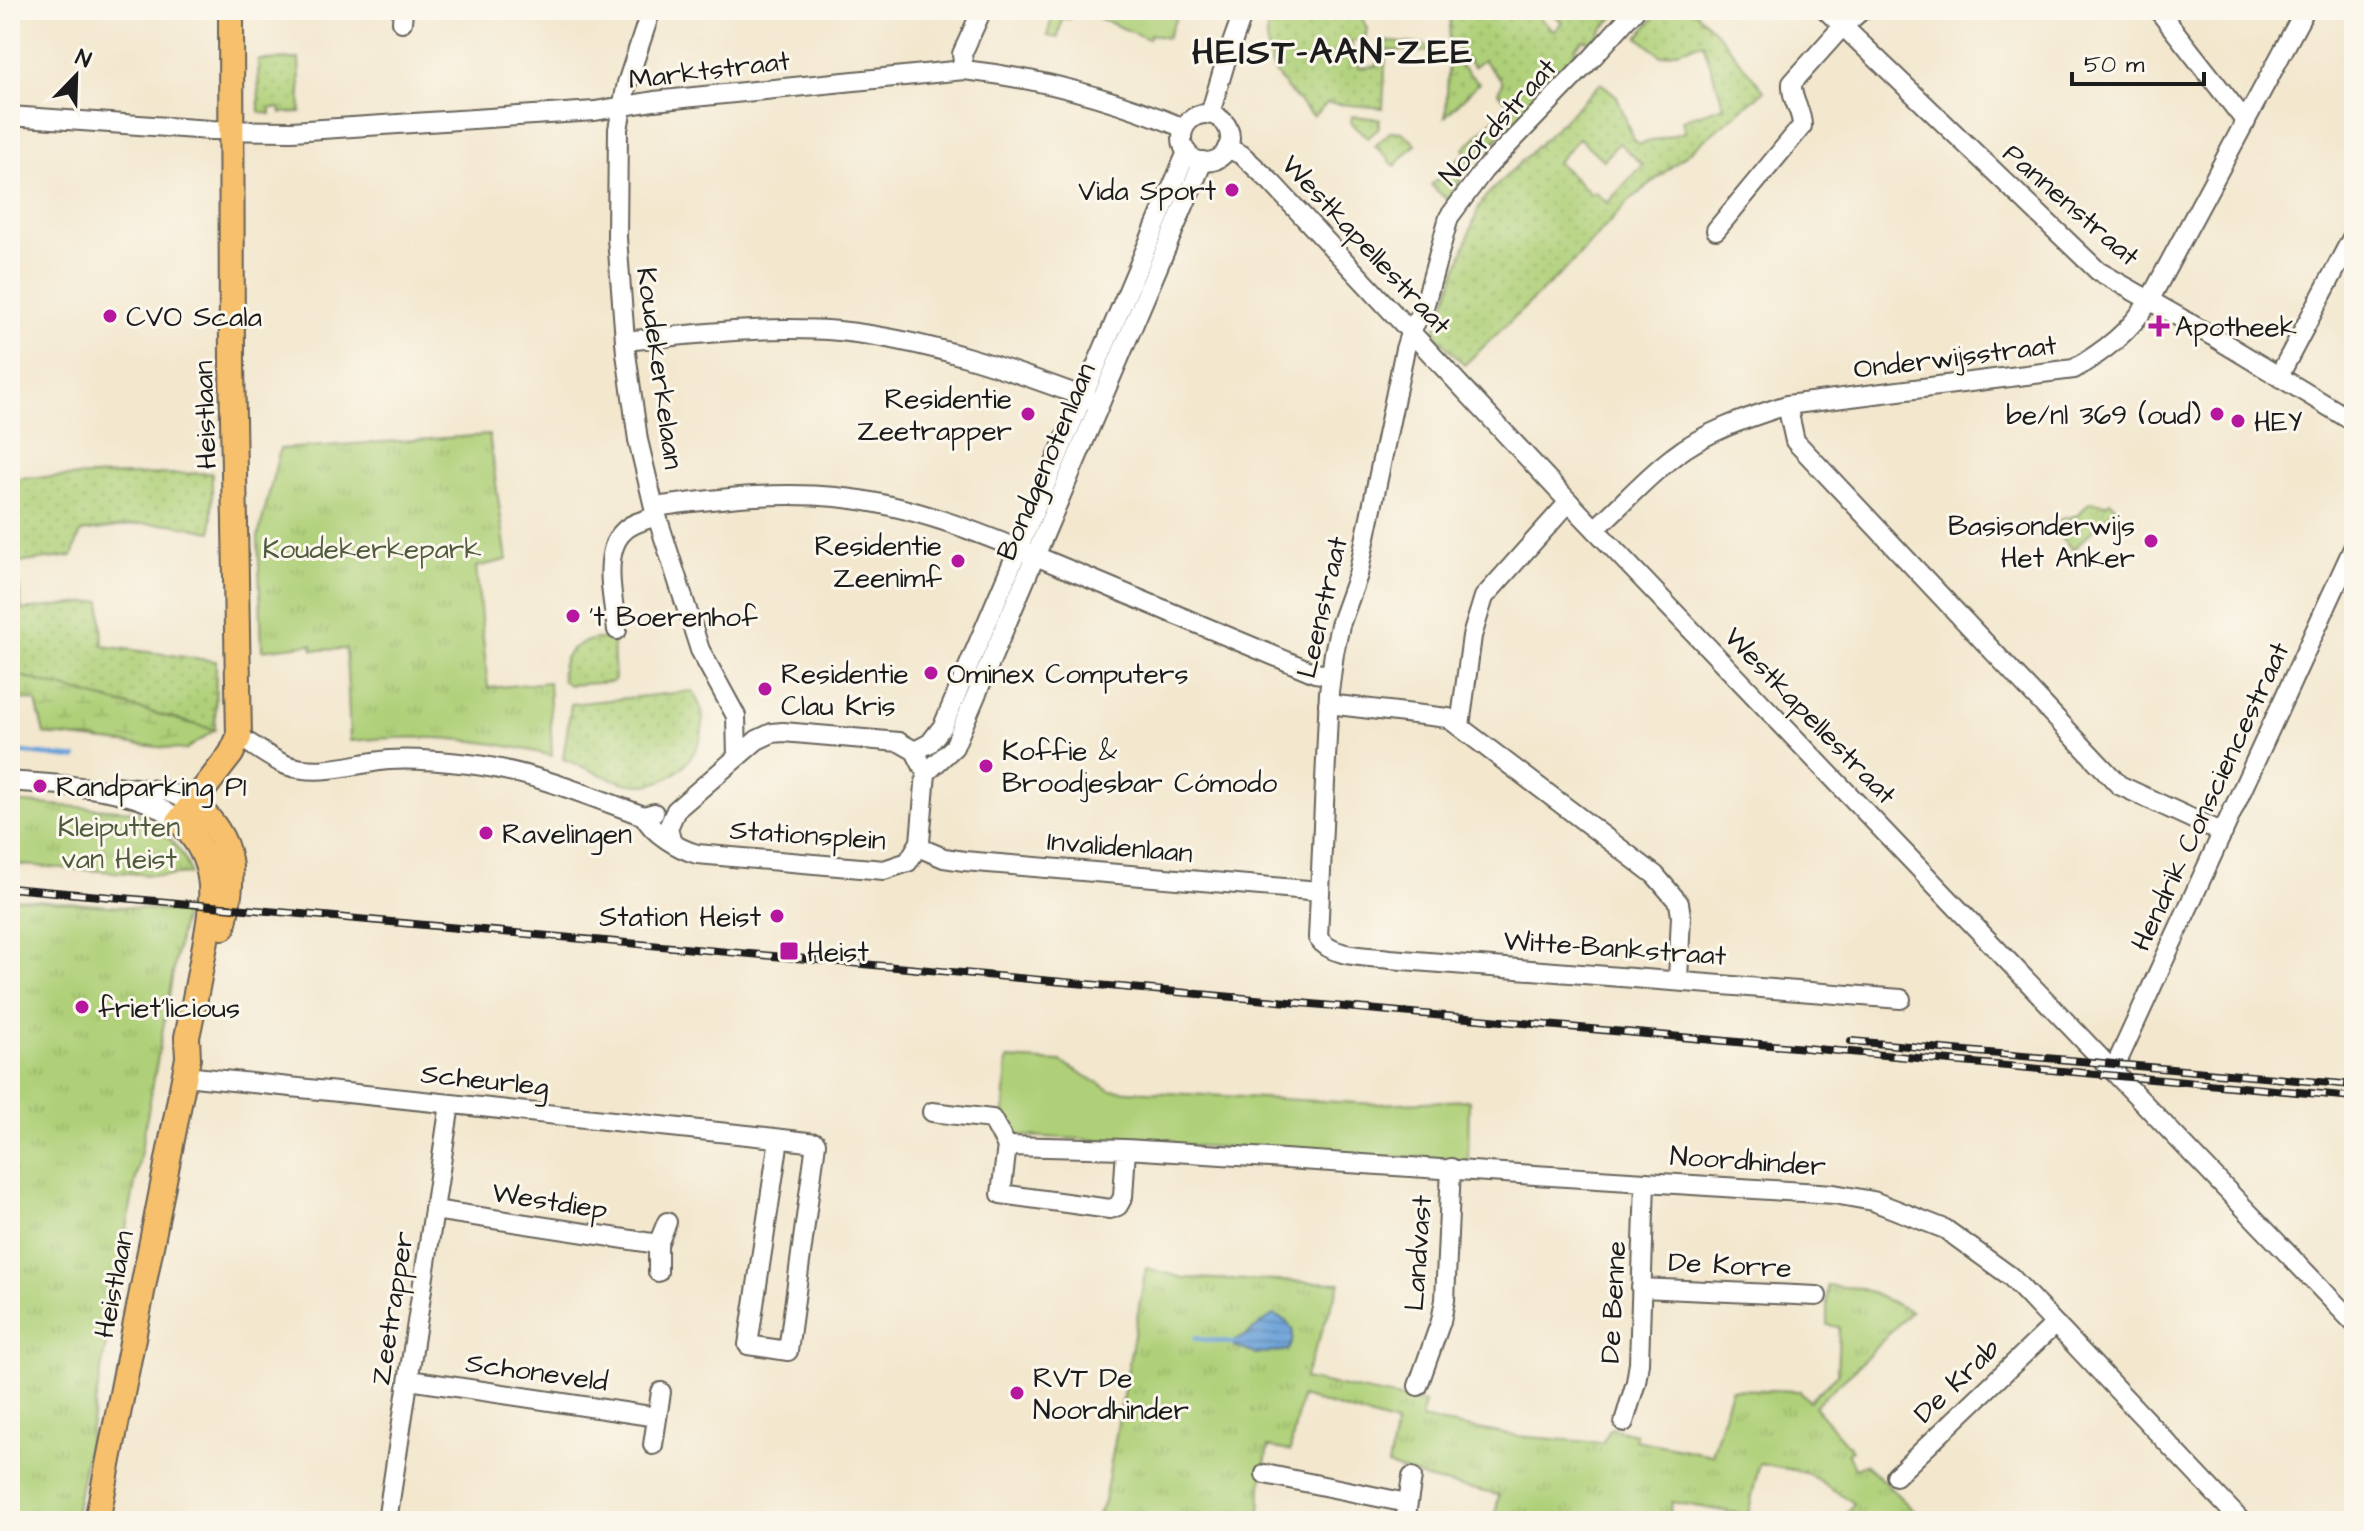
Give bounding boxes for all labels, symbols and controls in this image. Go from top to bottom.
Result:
district label: HEIST-AAN-ZEE [1192,27,1474,78]
north arrow [36,36,116,116]
scale bar [2072,36,2204,86]
street label: Marktstraat [626,41,793,100]
text: N [71,42,96,76]
text: 50 m [2084,48,2145,82]
street label: Noordstraat [1430,49,1566,194]
street label: Pannenstraat [1994,135,2148,276]
street label: Westkapellestraat [1272,146,1460,344]
place label: Vida Sport [1078,172,1217,211]
marker: Vida Sport [1223,181,1241,199]
street label: Koudekerkelaan [626,265,693,472]
place label: CVO Scala [126,298,262,337]
marker: CVO Scala [101,307,119,325]
place label: Apotheek [2175,308,2297,347]
marker: Apotheek [2150,317,2168,335]
street label: Onderwijsstraat [1851,326,2060,389]
street label: Bondgenotenlaan [987,357,1106,567]
street label: Heistlaan [184,360,227,470]
place label: Residentie Zeetrapper [857,380,1012,451]
place label: be/nl 369 (oud) [2006,396,2201,435]
place label: HEY [2254,403,2303,442]
marker: Residentie Zeetrapper [1019,405,1037,423]
marker: be/nl 369 (oud) [2208,405,2226,423]
marker: HEY [2229,412,2247,430]
place label: Basisonderwijs Het Anker [1948,507,2135,578]
place label: Residentie Zeenimf [814,527,942,598]
park label: Koudekerkepark [262,530,482,569]
street label: Leenstraat [1287,532,1358,682]
marker: Basisonderwijs Het Anker [2142,532,2160,550]
marker: Residentie Zeenimf [949,552,967,570]
place label: 't Boerenhof [589,598,758,637]
marker: 't Boerenhof [564,607,582,625]
street label: Westkapellestraat [1715,618,1906,814]
street label: Hendrik Consciencestraat [2122,635,2299,957]
place label: Residentie Clau Kris [781,655,909,726]
place label: Ominex Computers [947,655,1188,694]
marker: Ominex Computers [922,664,940,682]
marker: Residentie Clau Kris [756,680,774,698]
place label: Koffie & Broodjesbar Cómodo [1002,732,1277,803]
marker: Koffie & Broodjesbar Cómodo [977,757,995,775]
place label: Randparking P1 [56,768,247,808]
marker: Randparking P1 [31,777,49,795]
park label: Kleiputten van Heist [58,808,180,879]
street label: Stationsplein [729,811,887,860]
place label: Ravelingen [502,815,632,855]
street label: Invalidenlaan [1045,822,1194,873]
marker: Ravelingen [477,824,495,842]
place label: Station Heist [599,898,762,937]
marker: Station Heist [768,907,786,925]
street label: Witte-Bankstraat [1502,921,1728,976]
place label: Heist [807,933,869,972]
marker: Heist [778,940,800,962]
place label: friet'licious [98,989,240,1028]
marker: friet'licious [73,998,91,1016]
street label: Scheurleg [419,1054,551,1108]
street label: Noordhinder [1669,1137,1827,1186]
street label: Westdiep [489,1173,610,1230]
street label: Landvast [1395,1193,1442,1312]
street label: Heistlaan [85,1227,144,1341]
street label: Zeetrapper [361,1229,424,1388]
street label: De Benne [1591,1240,1636,1364]
street label: De Korre [1667,1243,1792,1288]
street label: De Krab [1905,1330,2009,1432]
street label: Schoneveld [463,1343,610,1402]
place label: RVT De Noordhinder [1033,1359,1189,1430]
marker: RVT De Noordhinder [1008,1384,1026,1402]

